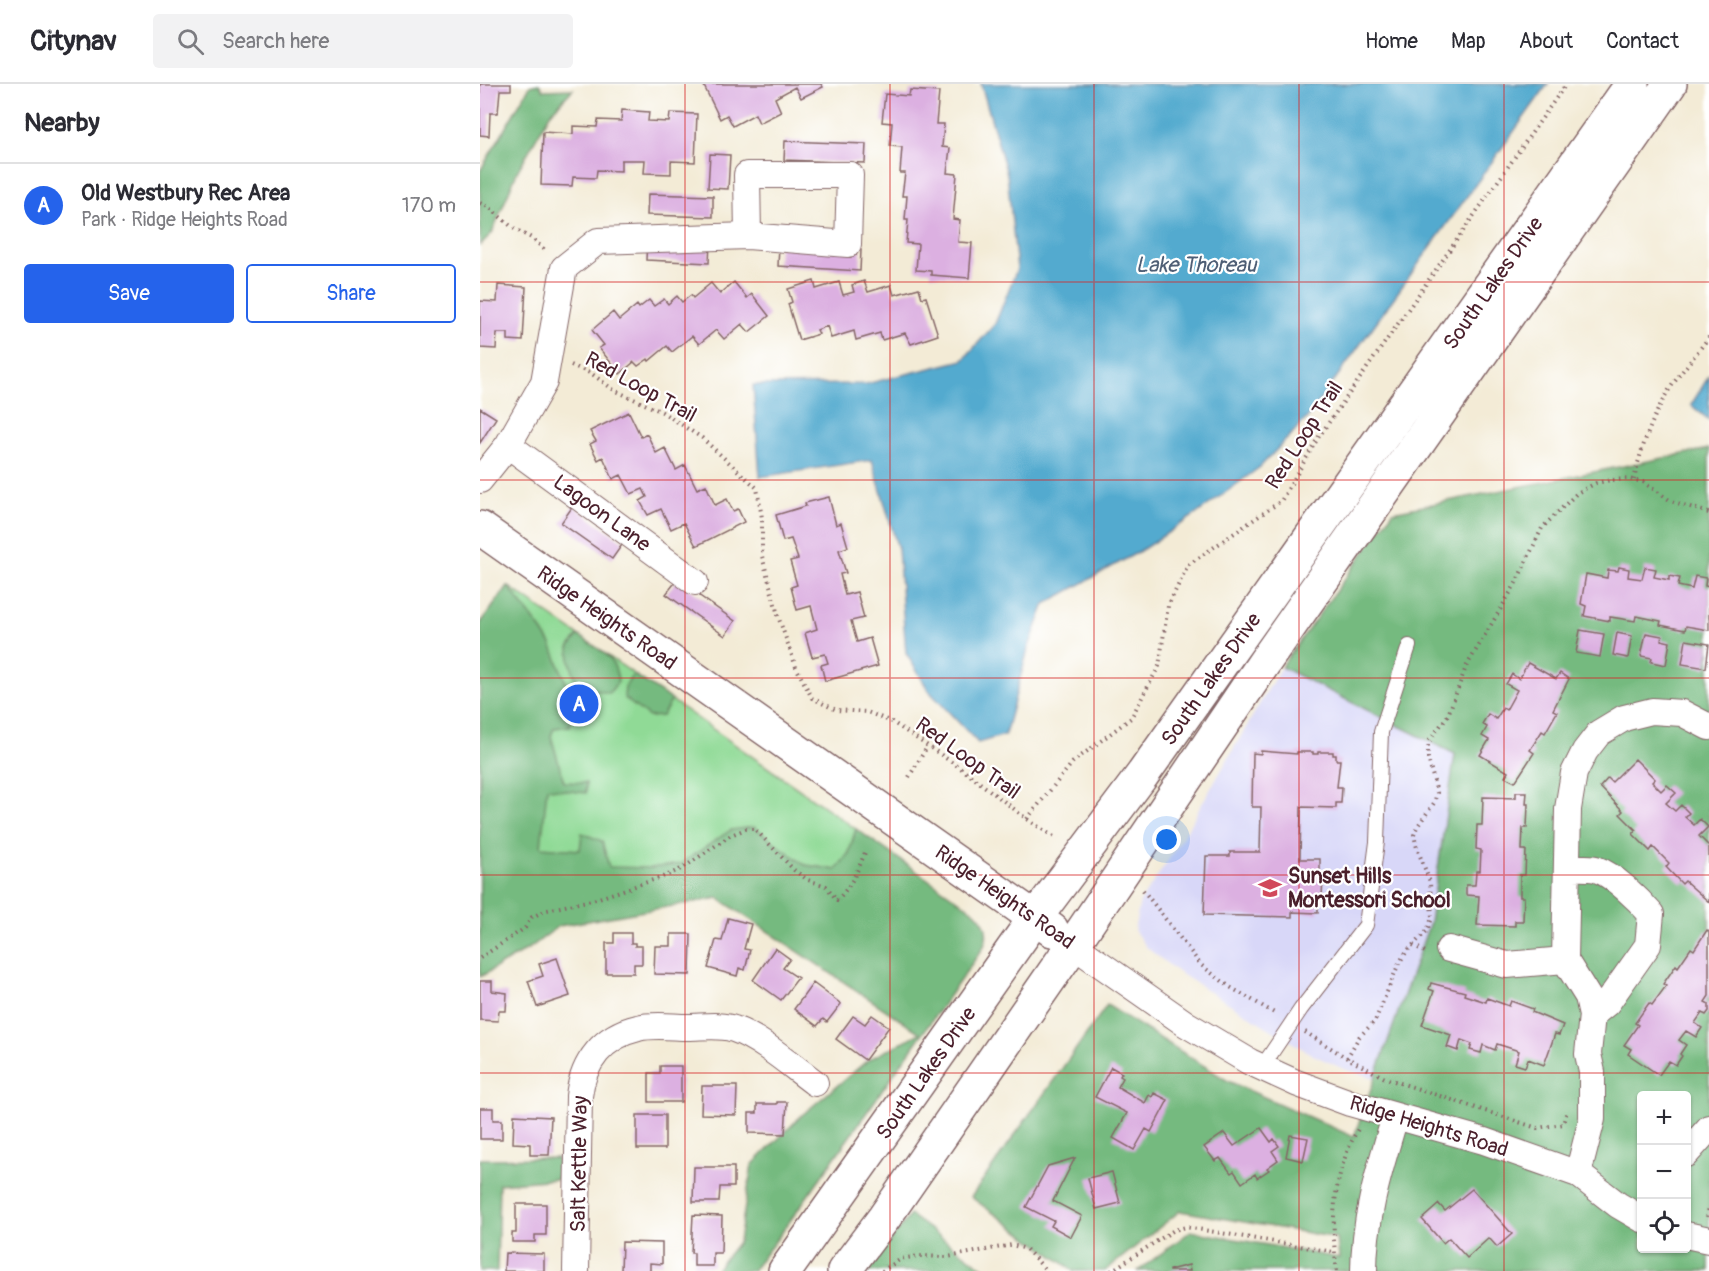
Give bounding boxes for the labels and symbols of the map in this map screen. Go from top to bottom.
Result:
street label: South Lakes Drive [1437,211,1550,355]
water label: Lake Thoreau [1136,251,1258,279]
street label: Red Loop Trail [580,346,701,429]
street label: Red Loop Trail [1259,376,1349,494]
street label: Lagoon Lane [548,469,656,558]
street label: Ridge Heights Road [532,560,682,677]
street label: South Lakes Drive [1155,607,1268,751]
pin: A [560,682,598,726]
street label: Red Loop Trail [910,711,1026,806]
your location [1152,825,1181,854]
street label: Ridge Heights Road [930,839,1080,956]
place label: Sunset Hills Montessori School [1288,863,1451,914]
school or university icon: Sunset Hills Montessori School [1257,875,1283,901]
street label: South Lakes Drive [870,1001,983,1145]
street label: Ridge Heights Road [1346,1090,1511,1163]
street label: Salt Kettle Way [565,1095,594,1233]

